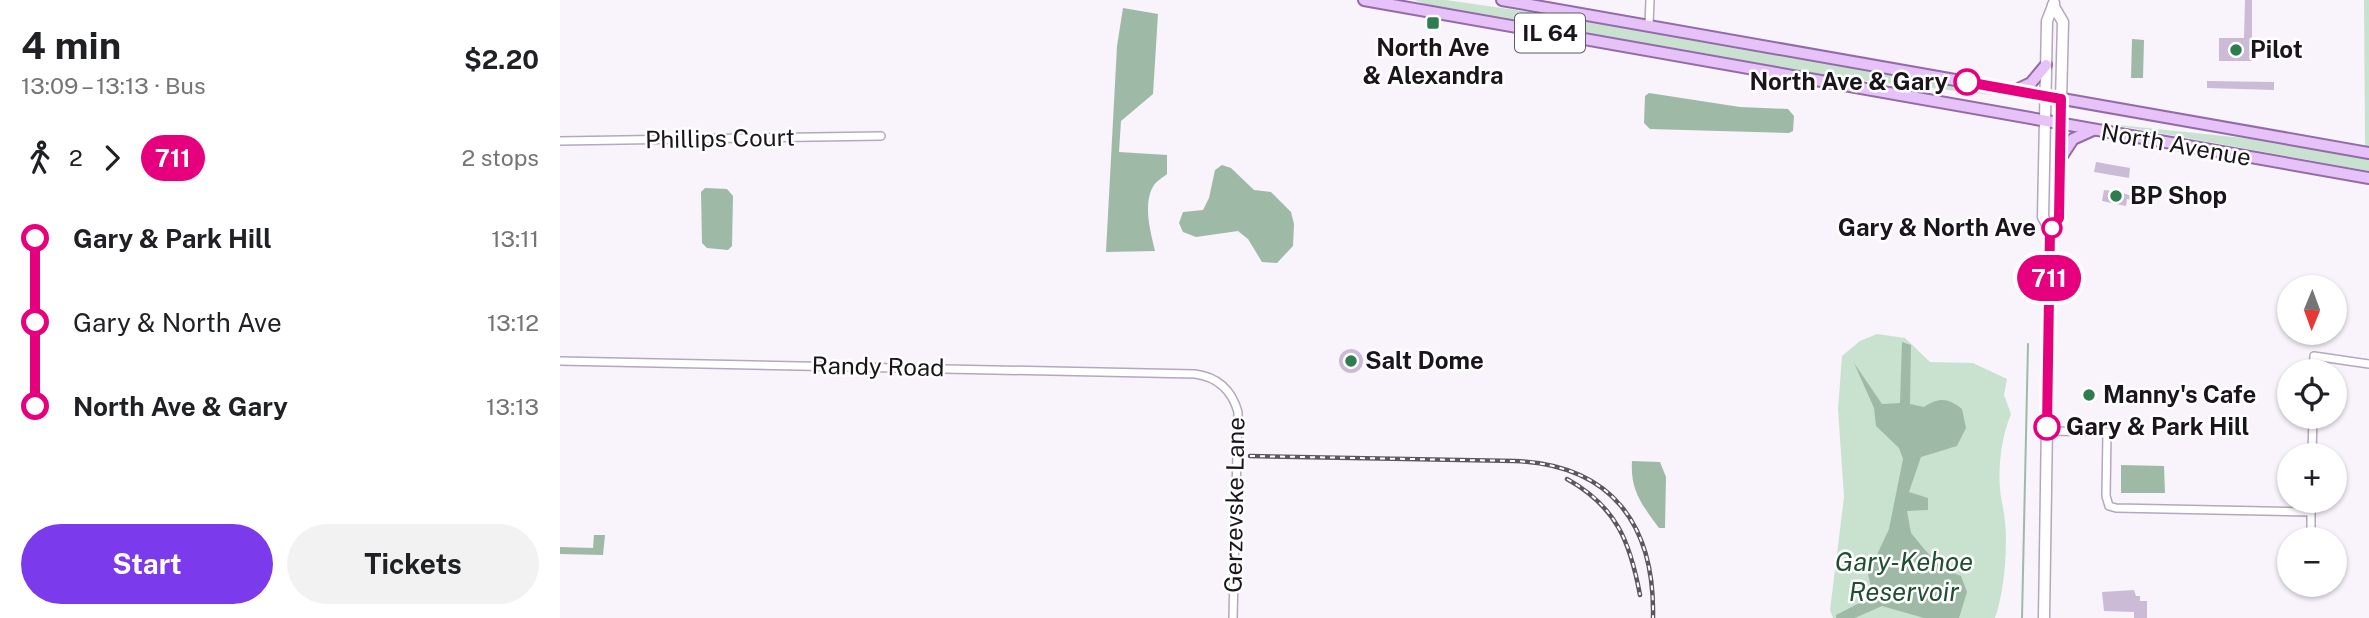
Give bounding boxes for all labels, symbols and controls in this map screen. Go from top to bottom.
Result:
road number: IL 64 [1515,14,1585,52]
marker: North Ave & Alexandra [1425,15,1441,31]
text: 4 min [21,23,121,68]
place label: North Ave & Alexandra [1362,33,1504,89]
place label: Pilot [2250,35,2303,63]
marker: Pilot [2228,42,2244,58]
text: $2.20 [464,44,539,75]
place label: North Ave & Gary [1750,67,1948,95]
marker: North Ave & Gary [1954,69,1980,95]
text: 13:09 – 13:13 · Bus [21,72,206,99]
street label: North Avenue [2099,117,2253,171]
street label: Phillips Court [645,123,795,153]
icon: walk [21,139,59,177]
icon: forward [93,139,131,177]
text: 2 [69,144,83,171]
text: 711 [155,144,191,172]
text: 2 stops [461,144,539,171]
place label: BP Shop [2130,181,2227,209]
marker: BP Shop [2108,188,2124,204]
place label: Gary & North Ave [1838,213,2036,241]
marker: Gary & North Ave [2042,218,2062,238]
text: Gary & Park Hill [73,223,272,254]
text: 13:11 [491,225,539,252]
line badge: 711 [2009,255,2089,301]
text: 711 [2031,264,2067,292]
north arrow [2277,275,2347,345]
map controls [2277,275,2347,597]
text: Gary & North Ave [73,307,282,338]
text: 13:12 [487,309,539,336]
place label: Salt Dome [1365,346,1484,374]
street label: Randy Road [811,351,945,381]
marker: Salt Dome [1343,353,1359,369]
button: locate [2277,359,2347,429]
place label: Manny's Cafe [2103,380,2256,408]
marker: Manny's Cafe [2081,387,2097,403]
text: North Ave & Gary [73,391,288,422]
text: 13:13 [486,393,539,420]
place label: Gary & Park Hill [2066,412,2249,440]
marker: Gary & Park Hill [2034,414,2060,440]
street label: Gerzevske Lane [1218,417,1250,593]
button: + [2277,443,2347,513]
button: Start [21,524,273,604]
button: Tickets [287,524,539,604]
button: − [2277,527,2347,597]
water label: Gary-Kehoe Reservoir [1835,546,1973,607]

